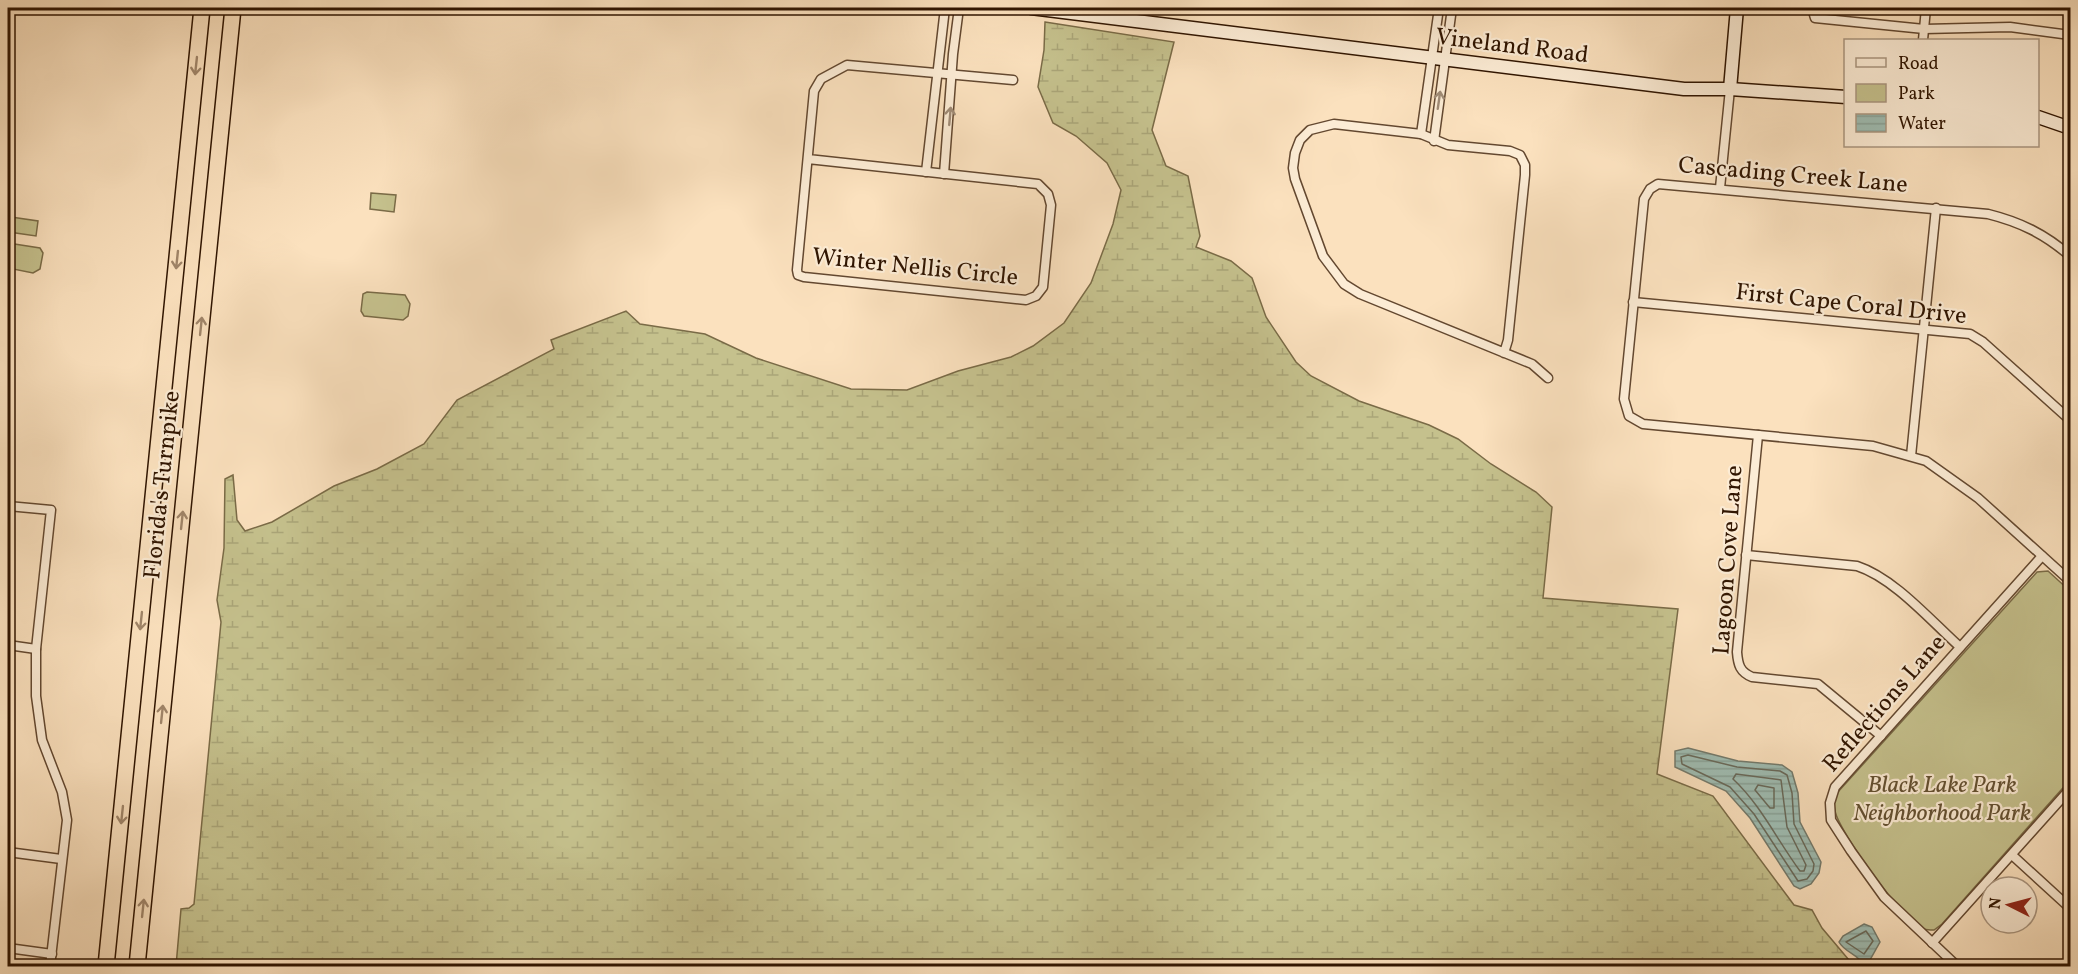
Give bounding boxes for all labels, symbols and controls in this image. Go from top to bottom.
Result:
street label: Vineland Road [1433,21,1591,73]
legend [1844,39,2039,147]
text: Road [1898,52,1939,77]
one-way arrow [190,55,201,75]
text: Park [1898,82,1935,107]
one-way arrow [1434,91,1445,111]
one-way arrow [944,106,955,126]
text: Water [1898,112,1946,137]
street label: Cascading Creek Lane [1677,149,1909,203]
street label: Winter Nellis Circle [810,240,1020,296]
one-way arrow [171,249,182,269]
street label: First Cape Coral Drive [1734,276,1968,334]
one-way arrow [196,317,207,337]
street label: Florida's Turnpike [136,389,190,581]
street label: Lagoon Cove Lane [1705,464,1753,656]
one-way arrow [177,511,188,531]
one-way arrow [135,611,146,630]
street label: Reflections Lane [1815,627,1955,781]
one-way arrow [157,705,168,725]
park label: Black Lake Park Neighborhood Park [1853,769,2031,831]
one-way arrow [116,805,127,824]
north arrow [1979,875,2039,935]
text: N [1985,896,2008,911]
one-way arrow [137,899,148,919]

